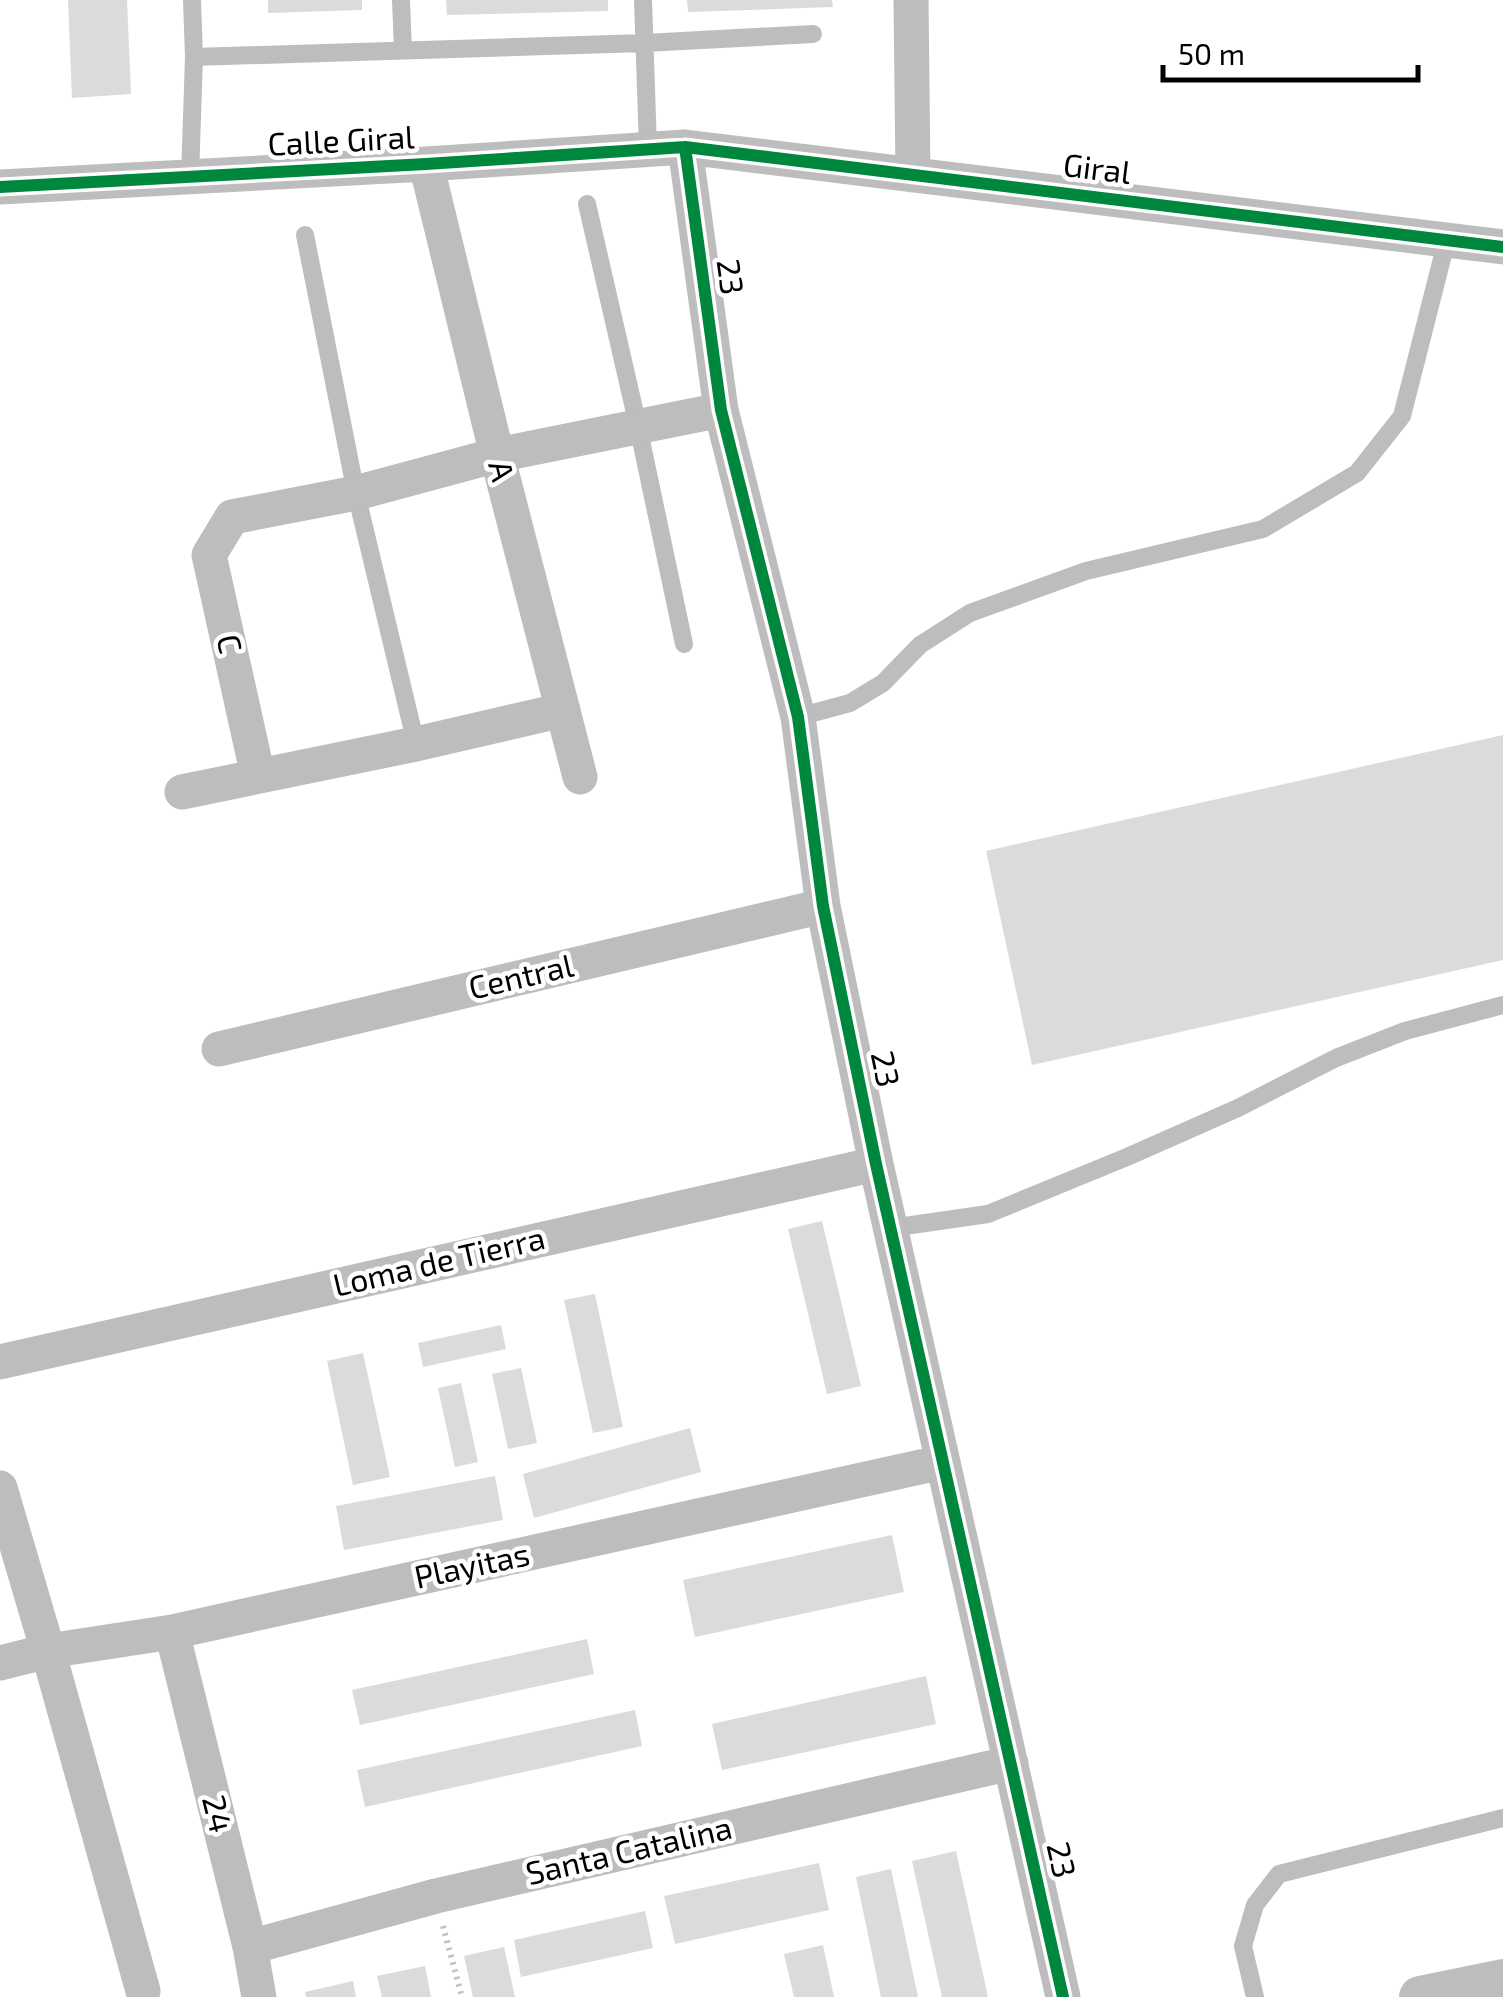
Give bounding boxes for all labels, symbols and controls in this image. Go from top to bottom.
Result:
scale bar [1163,20,1418,82]
text: 50 m [1178,35,1245,71]
street label: Calle Giral [266,116,416,162]
street label: Giral [1061,144,1134,190]
street label: 23 [711,256,753,297]
street label: A [482,456,524,485]
street label: C [210,630,252,657]
street label: Central [465,944,577,1006]
street label: 23 [865,1047,909,1090]
street label: Loma de Tierra [329,1217,548,1303]
street label: Playitas [410,1533,533,1595]
street label: 24 [196,1791,242,1836]
street label: Santa Catalina [522,1807,735,1891]
street label: 23 [1040,1838,1085,1881]

